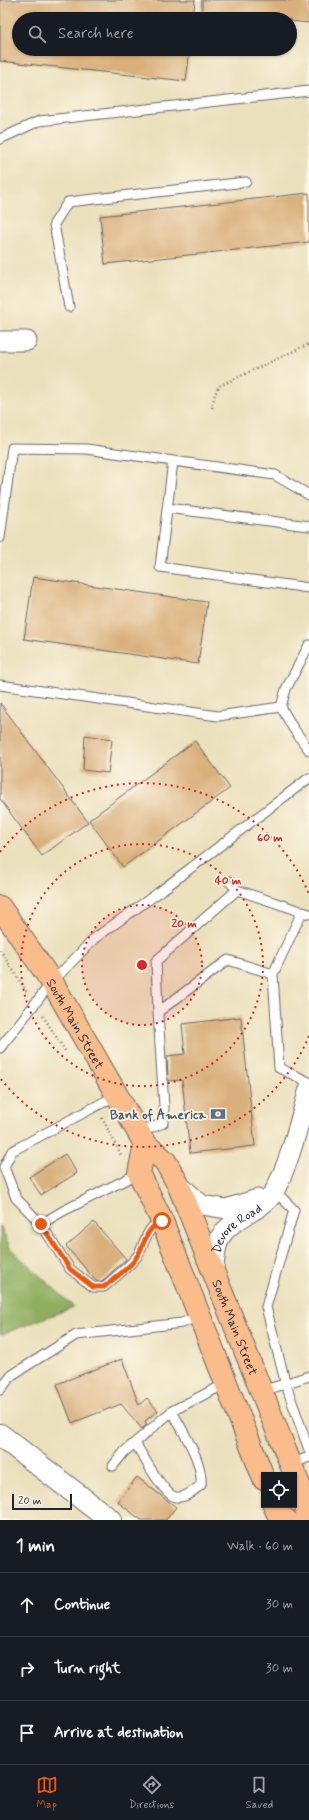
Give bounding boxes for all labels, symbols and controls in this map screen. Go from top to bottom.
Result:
search box [12,12,297,56]
icon: search [26,23,48,45]
text: Search here [58,24,134,44]
text: 60 m [257,830,283,846]
text: 40 m [215,873,242,889]
text: 20 m [171,916,197,932]
centre of rings [135,958,149,972]
street label: South Main Street [42,976,107,1072]
bank icon: Bank of America [209,1105,227,1123]
place label: Bank of America [110,1107,207,1124]
street label: Devore Road [209,1200,266,1255]
route start [153,1212,171,1230]
route end [32,1215,50,1233]
street label: South Main Street [207,1277,261,1378]
map controls [261,1472,297,1508]
button: locate [261,1472,297,1508]
scale bar [12,1492,72,1511]
text: 20 m [18,1494,41,1508]
text: 1 min [16,1535,55,1557]
text: Walk · 60 m [227,1538,293,1555]
icon: ahead [16,1594,38,1616]
text: Continue [54,1595,110,1615]
text: 30 m [266,1596,293,1613]
icon: right [16,1658,38,1680]
text: Turn right [54,1659,121,1679]
text: 30 m [266,1660,293,1677]
icon: arrive [16,1722,38,1744]
text: Arrive at destination [54,1723,183,1743]
tab: Map [36,1774,58,1812]
tab: Directions [129,1774,174,1812]
tab: Saved [246,1774,273,1812]

